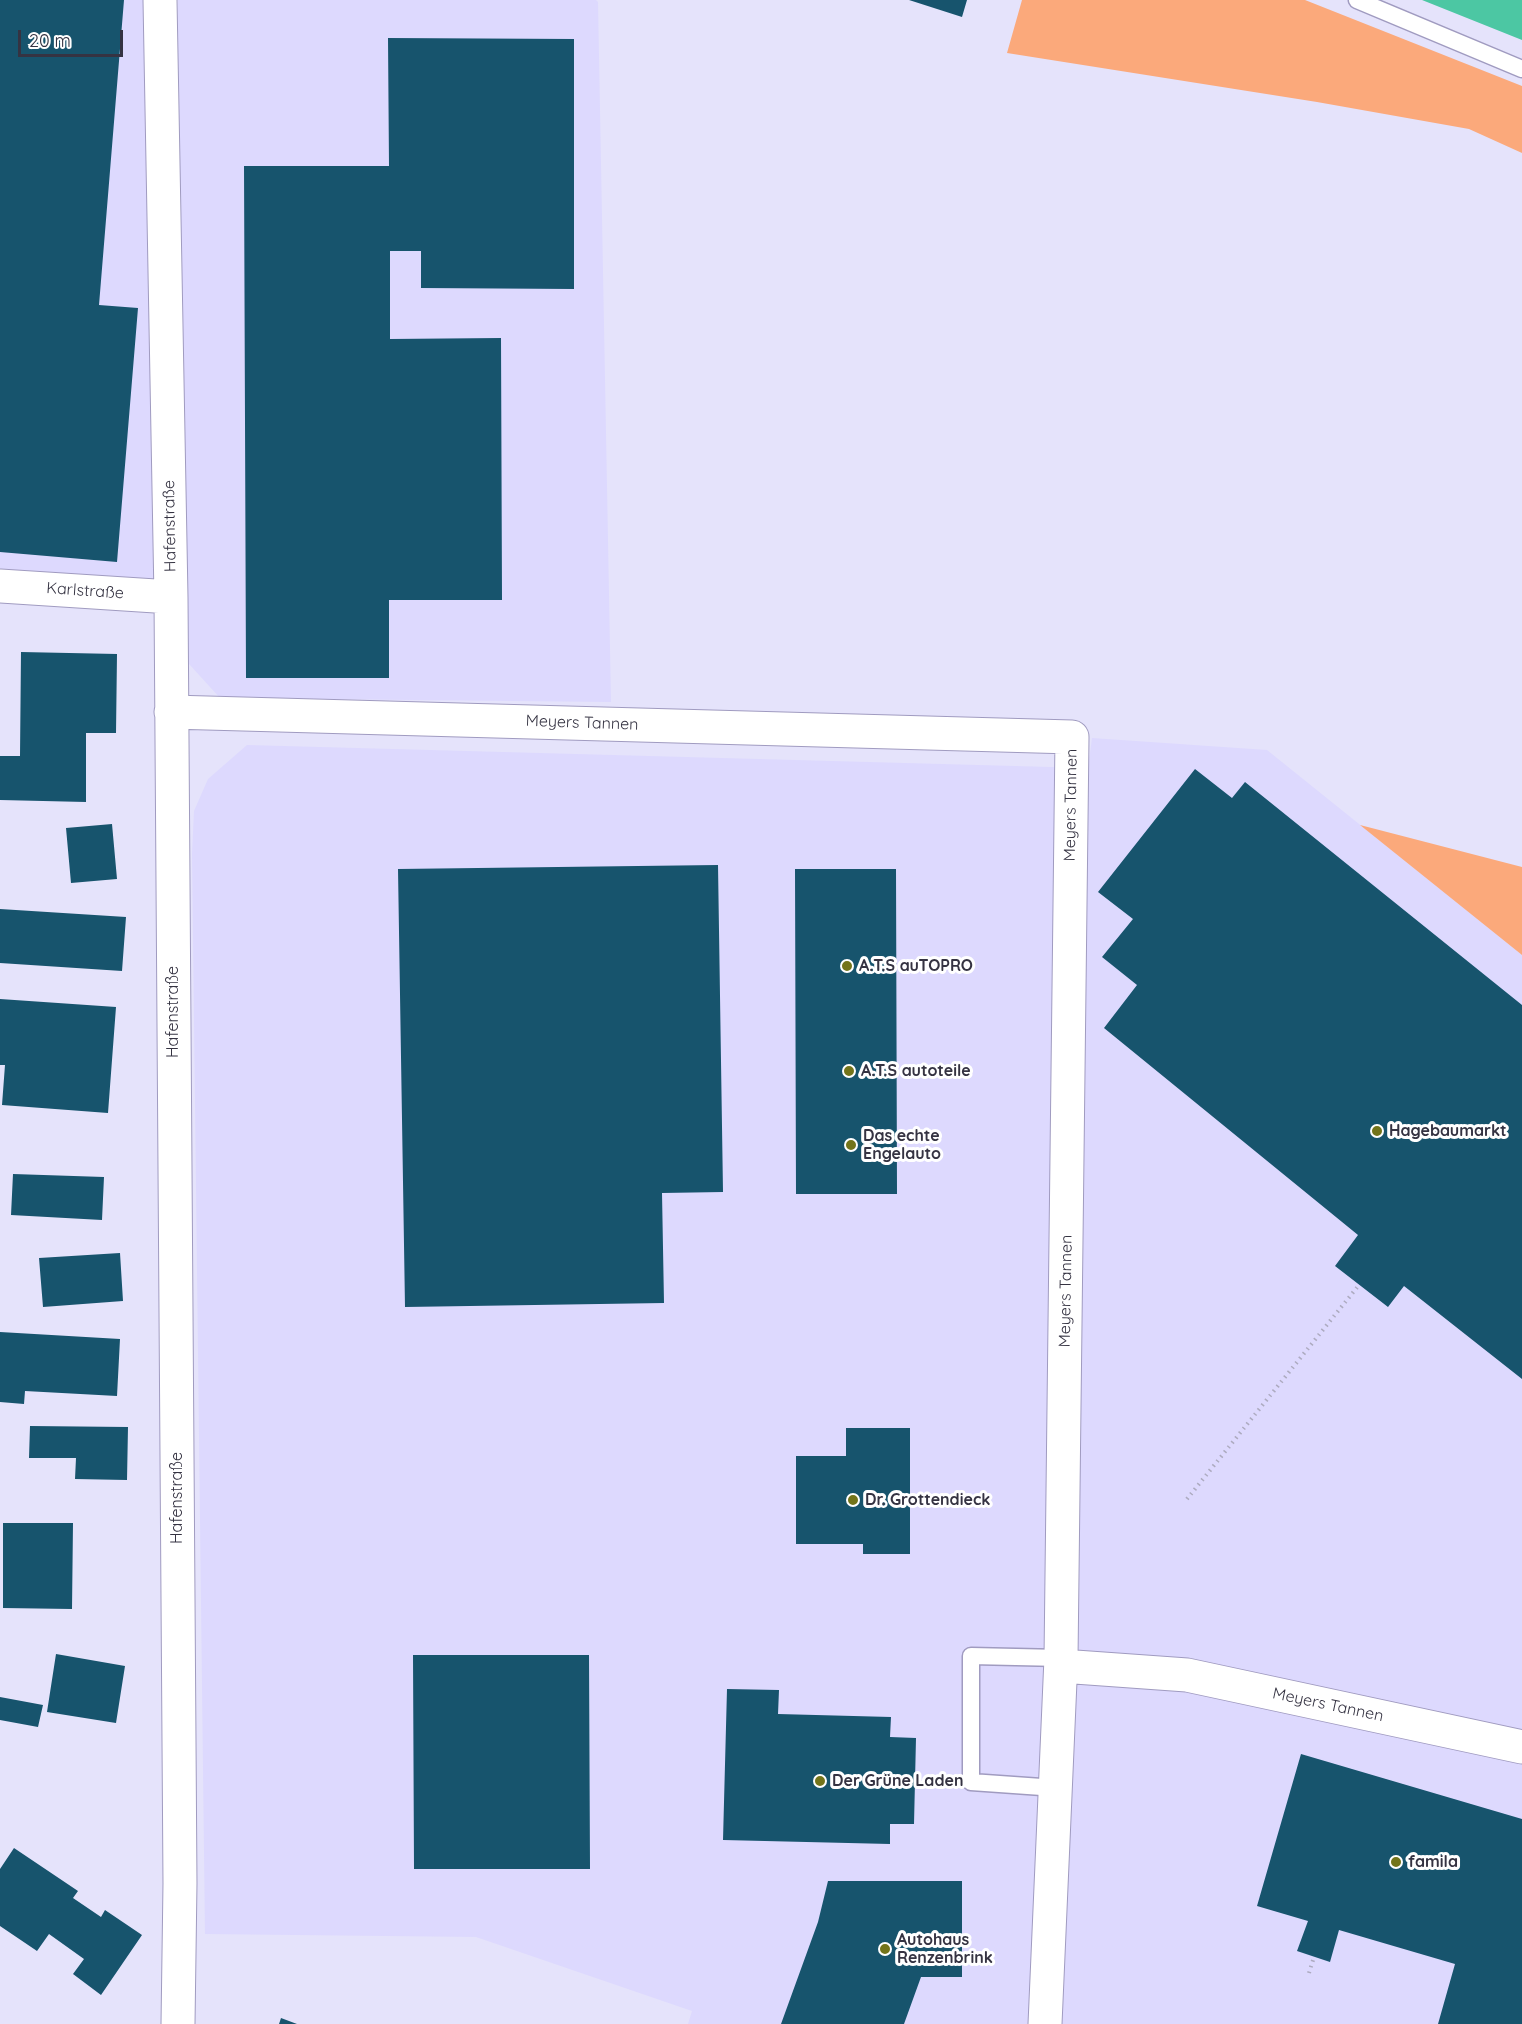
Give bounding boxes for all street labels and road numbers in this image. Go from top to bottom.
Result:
street label: Hafenstraße [160,480,180,572]
street label: Karlstraße [46,579,124,603]
street label: Meyers Tannen [525,711,639,735]
street label: Meyers Tannen [1060,748,1082,862]
street label: Hafenstraße [163,966,183,1058]
street label: Meyers Tannen [1055,1234,1077,1348]
street label: Hafenstraße [167,1452,187,1544]
street label: Meyers Tannen [1271,1684,1385,1726]

